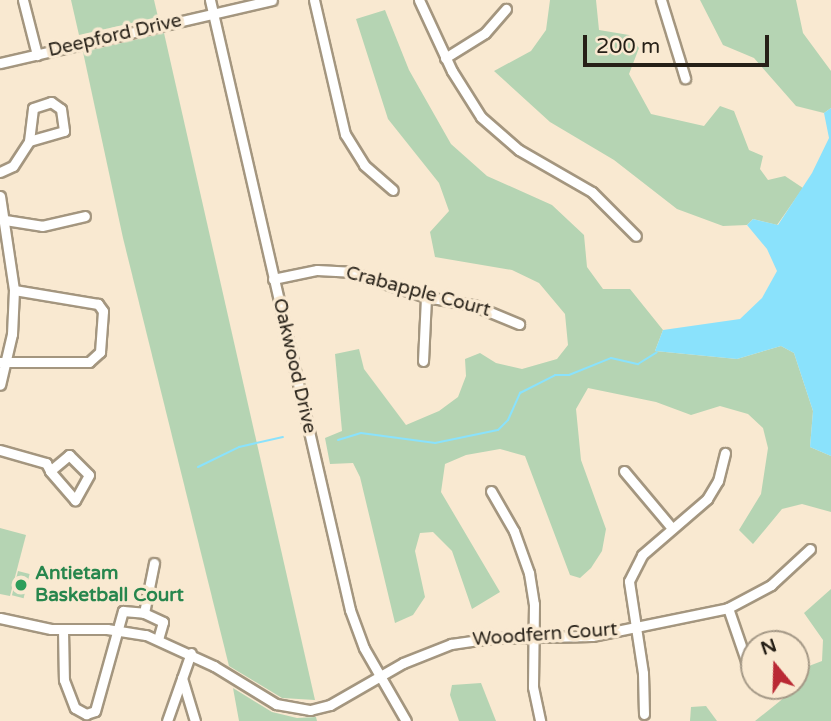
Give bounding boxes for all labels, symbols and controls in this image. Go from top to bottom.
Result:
street label: Deepford Drive [46,10,184,62]
scale bar [586,21,772,65]
text: 200 m [596,34,660,59]
street label: Crabapple Court [343,262,493,322]
street label: Oakwood Drive [267,296,321,436]
place label: Antietam Basketball Court [35,563,184,607]
marker: Antietam Basketball Court [13,577,29,593]
street label: Woodfern Court [472,619,618,651]
north arrow [740,630,810,700]
text: N [758,634,780,660]

